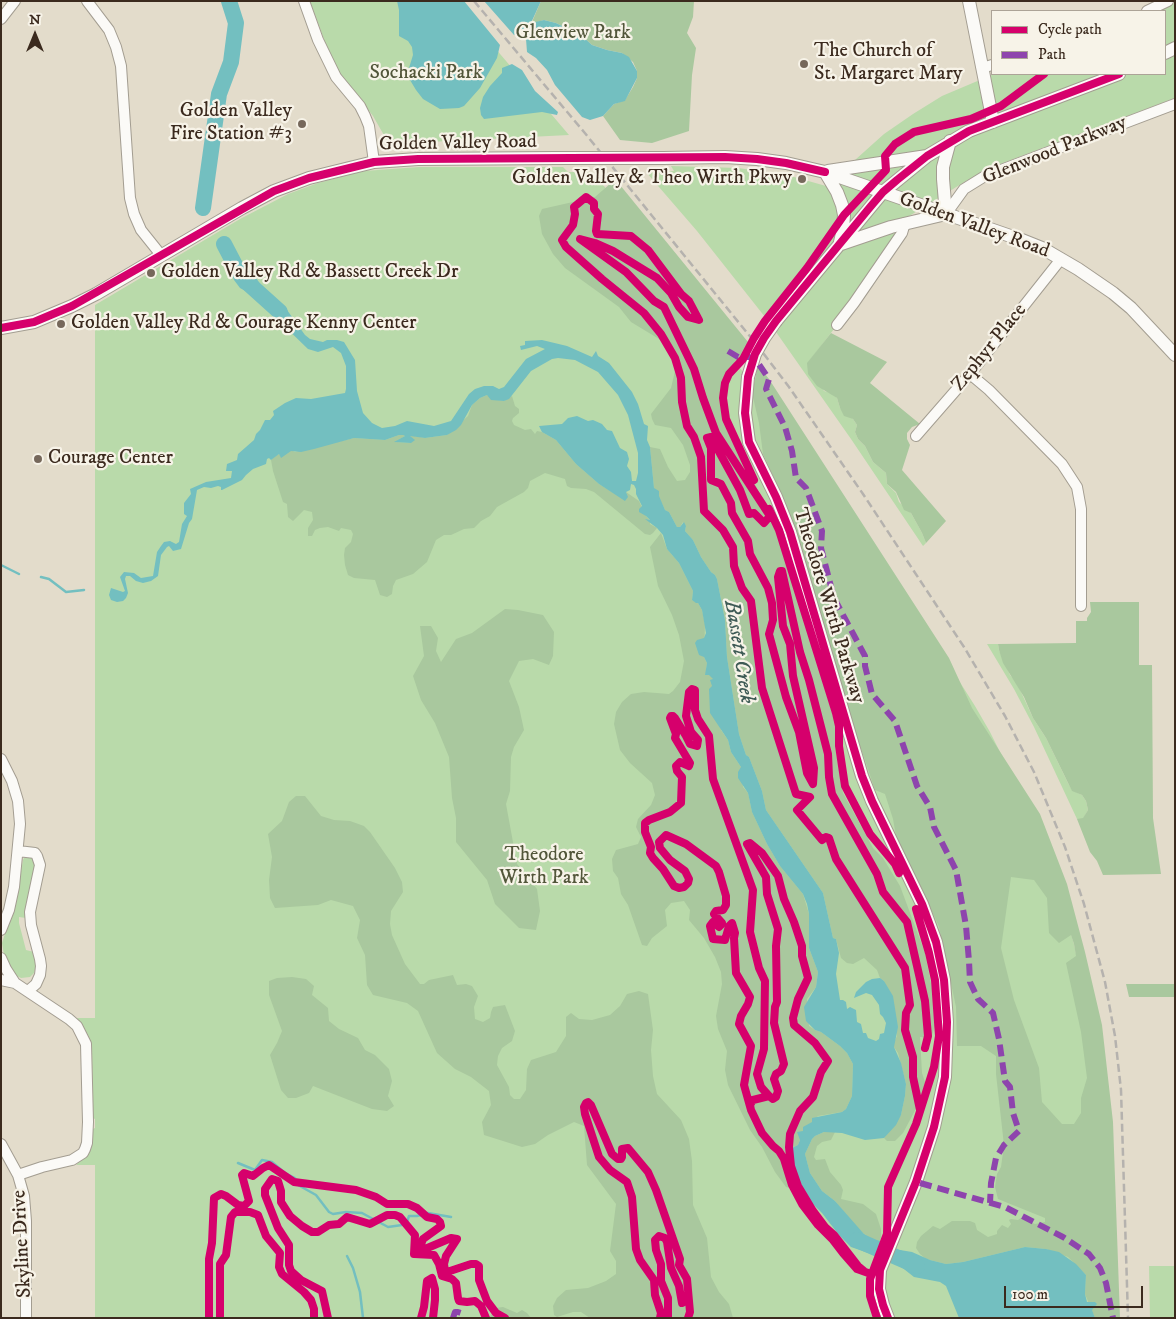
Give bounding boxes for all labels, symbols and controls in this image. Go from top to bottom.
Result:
north arrow [10,10,60,60]
legend [991,10,1166,75]
text: N [29,11,41,29]
text: Cycle path [1038,20,1102,39]
park label: Glenview Park [515,22,631,46]
place label: The Church of St. Margaret Mary [814,40,962,87]
text: Path [1038,45,1066,64]
marker: The Church of St. Margaret Mary [798,58,810,70]
park label: Sochacki Park [369,62,483,86]
place label: Golden Valley Fire Station #3 [170,100,292,147]
street label: Glenwood Parkway [980,111,1130,191]
marker: Golden Valley Fire Station #3 [296,118,308,130]
street label: Golden Valley Road [379,131,537,157]
place label: Golden Valley & Theo Wirth Pkwy [512,167,792,191]
marker: Golden Valley & Theo Wirth Pkwy [796,173,808,185]
street label: Golden Valley Road [896,188,1052,264]
place label: Golden Valley Rd & Bassett Creek Dr [161,261,458,285]
marker: Golden Valley Rd & Bassett Creek Dr [145,267,157,279]
street label: Zephyr Place [947,299,1033,397]
place label: Golden Valley Rd & Courage Kenny Center [71,312,416,336]
marker: Golden Valley Rd & Courage Kenny Center [55,318,67,330]
place label: Courage Center [48,447,173,471]
marker: Courage Center [32,453,44,465]
street label: Theodore Wirth Parkway [787,505,869,707]
water label: Bassett Creek [717,599,759,705]
park label: Theodore Wirth Park [499,844,589,891]
street label: Skyline Drive [8,1189,38,1299]
scale bar [1006,1276,1145,1308]
text: 100 m [1012,1285,1048,1304]

